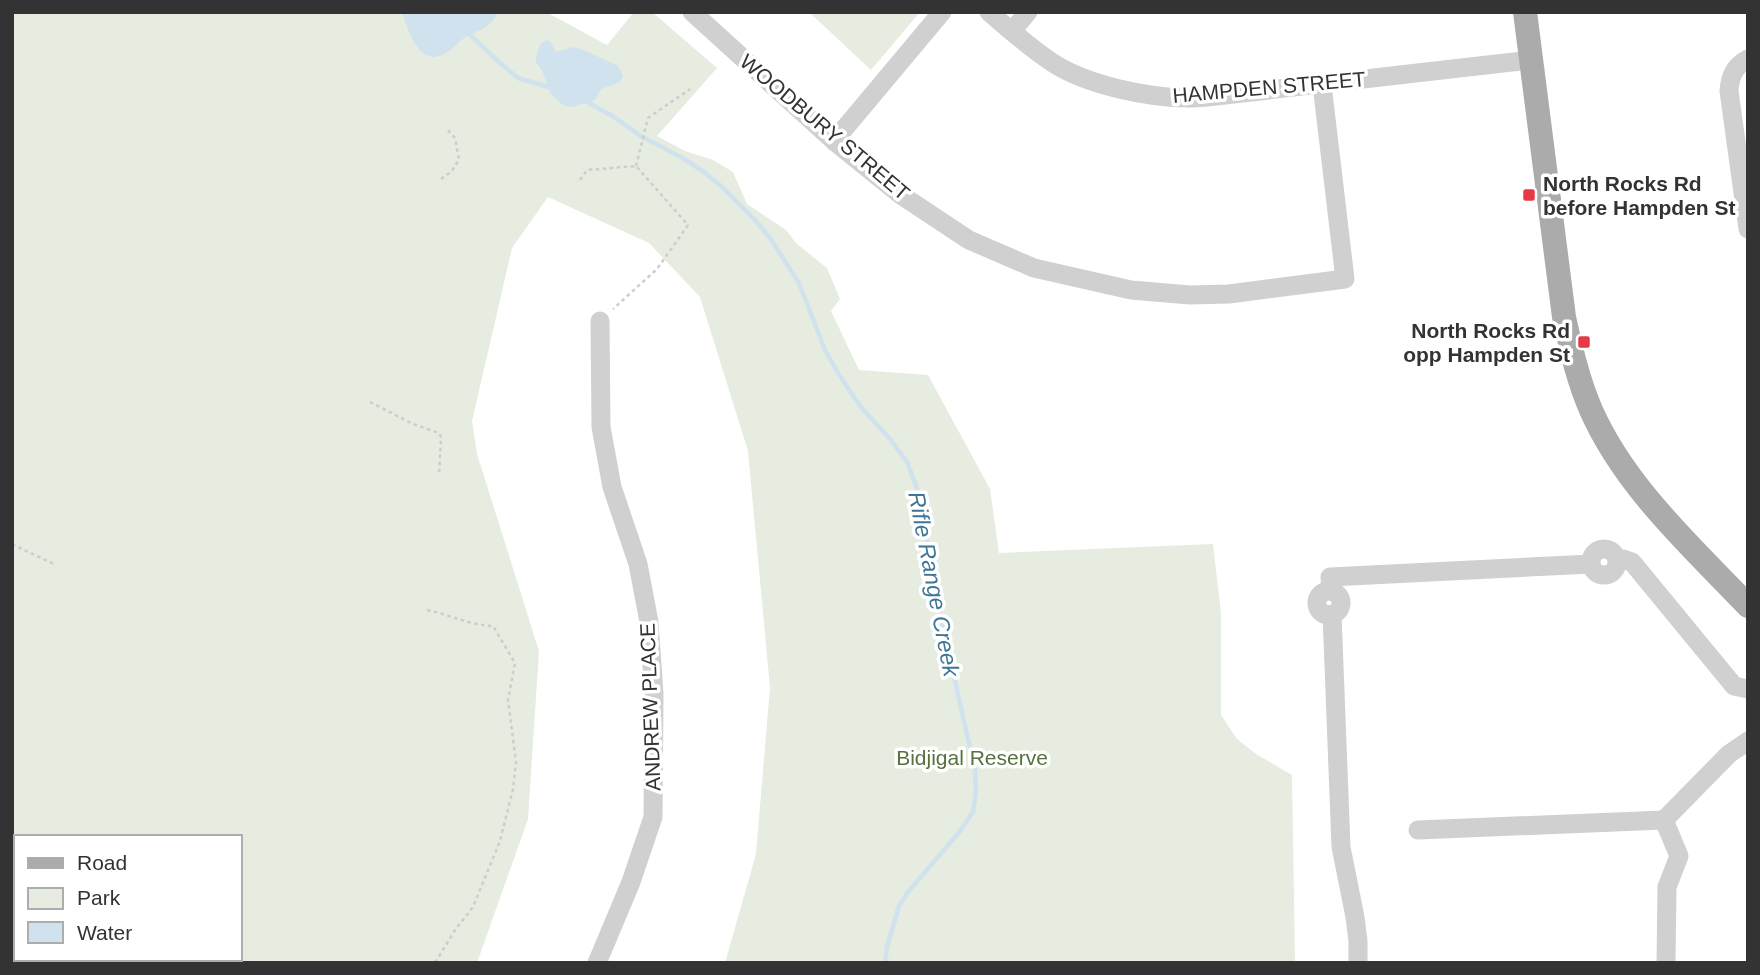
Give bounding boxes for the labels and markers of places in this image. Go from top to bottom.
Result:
place label: North Rocks Rd before Hampden St [1543,172,1736,219]
marker: North Rocks Rd before Hampden St [1521,187,1537,203]
place label: North Rocks Rd opp Hampden St [1403,319,1570,366]
marker: North Rocks Rd opp Hampden St [1576,334,1592,350]

